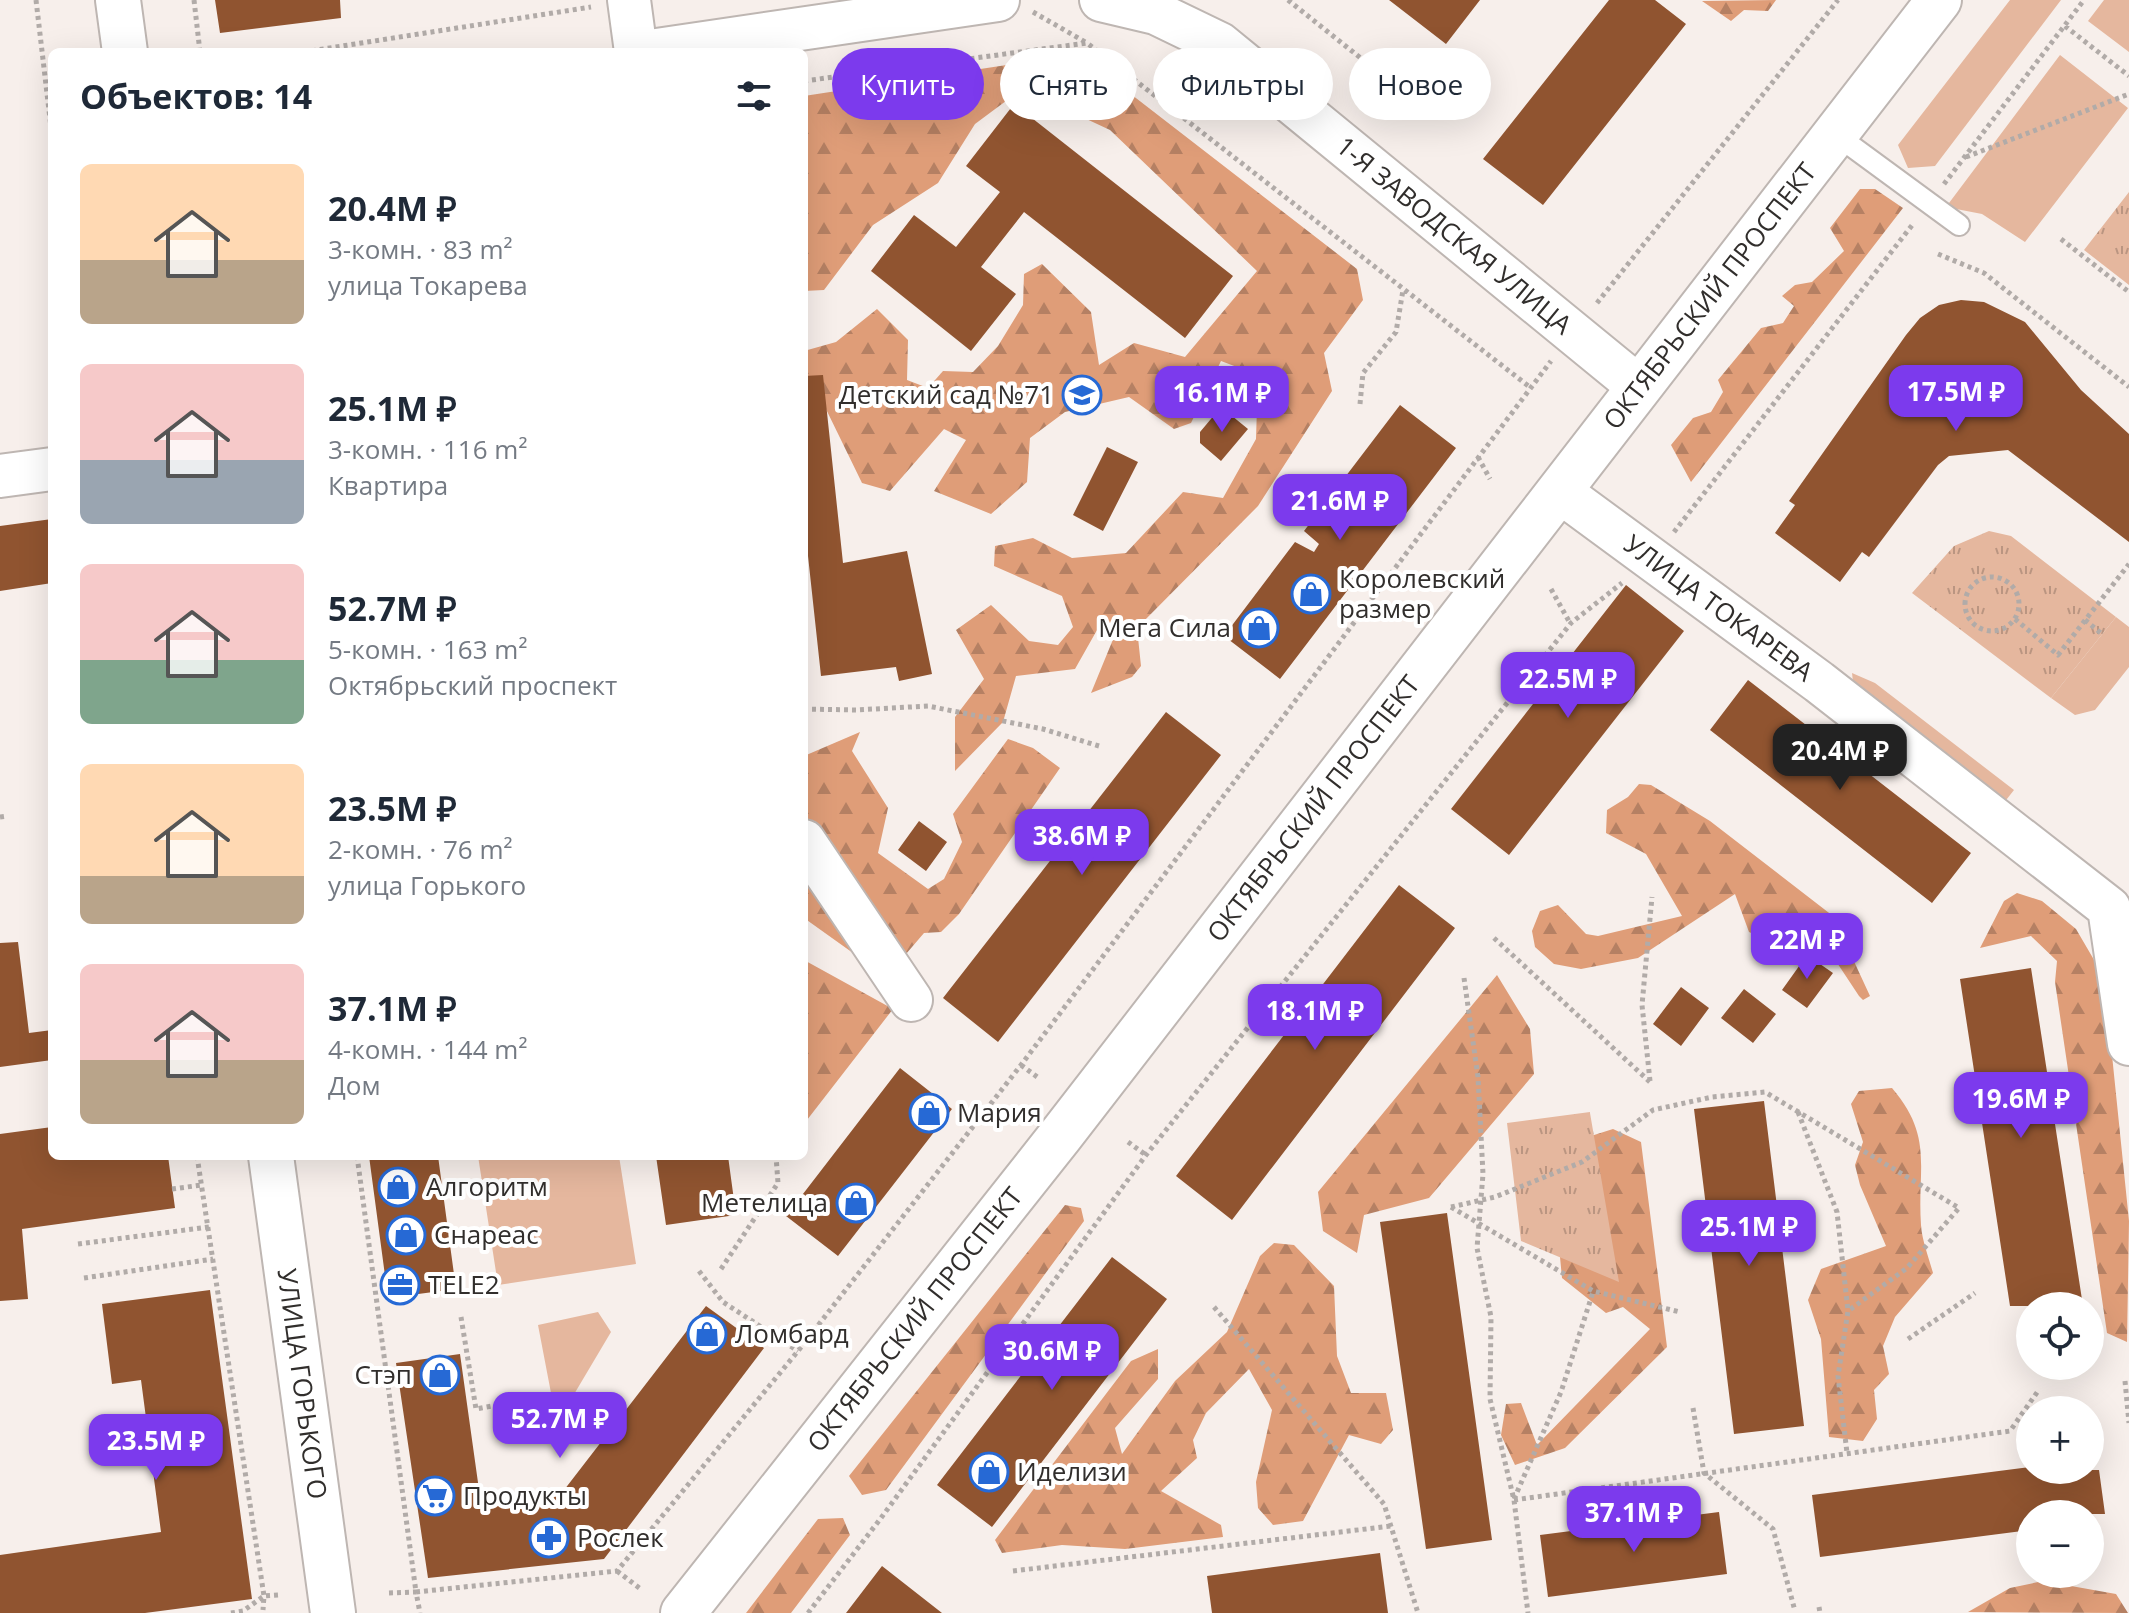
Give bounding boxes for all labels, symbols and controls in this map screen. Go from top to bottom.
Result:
chip: Купить [832,48,984,120]
chip: Снять [1000,48,1137,120]
chip: Фильтры [1153,48,1333,120]
chip: Новое [1349,48,1491,120]
text: Объектов: 14 [80,73,312,119]
icon: filters [732,74,776,118]
street label: 1-Я ЗАВОДСКАЯ УЛИЦА [1329,128,1580,342]
street label: ОКТЯБРЬСКИЙ ПРОСПЕКТ [1594,154,1824,436]
text: 20.4M ₽ [328,185,457,231]
icon: home [144,196,240,292]
text: 3-комн. · 83 m² [328,231,513,267]
text: улица Токарева [328,267,528,303]
pin: 17.5M ₽ [1882,365,2030,433]
pin: 16.1M ₽ [1148,366,1296,434]
text: 17.5M ₽ [1907,373,2005,409]
school or university icon: Детский сад №71 [1061,374,1103,416]
text: 16.1M ₽ [1173,374,1271,410]
place label: Детский сад №71 [839,376,1054,412]
text: 25.1M ₽ [328,385,457,431]
icon: home [144,396,240,492]
text: 3-комн. · 116 m² [328,431,527,467]
text: Квартира [328,467,448,503]
pin: 21.6M ₽ [1266,474,1414,542]
text: 21.6M ₽ [1291,482,1389,518]
street label: УЛИЦА ТОКАРЕВА [1617,526,1822,689]
place label: Королевский размер [1339,560,1505,626]
shop icon: Королевский размер [1290,573,1332,615]
text: 52.7M ₽ [328,585,457,631]
icon: home [144,596,240,692]
shop icon: Мега Сила [1238,607,1280,649]
place label: Мега Сила [1098,609,1231,645]
text: 5-комн. · 163 m² [328,631,527,667]
pin: 22.5M ₽ [1494,652,1642,720]
text: 22.5M ₽ [1519,660,1617,696]
text: Октябрьский проспект [328,667,617,703]
street label: ОКТЯБРЬСКИЙ ПРОСПЕКТ [1198,667,1428,949]
pin: 20.4M ₽ [1766,724,1914,792]
text: 20.4M ₽ [1791,732,1889,768]
text: 23.5M ₽ [328,785,457,831]
icon: home [144,796,240,892]
pin: 38.6M ₽ [1008,809,1156,877]
text: 38.6M ₽ [1033,817,1131,853]
text: 2-комн. · 76 m² [328,831,513,867]
text: улица Горького [328,867,526,903]
pin: 22M ₽ [1751,913,1863,981]
text: 22M ₽ [1769,921,1845,957]
pin: 18.1M ₽ [1241,984,1389,1052]
text: 37.1M ₽ [328,985,457,1031]
text: 18.1M ₽ [1266,992,1364,1028]
icon: home [144,996,240,1092]
text: 4-комн. · 144 m² [328,1031,527,1067]
text: Дом [328,1067,381,1103]
pin: 19.6M ₽ [1947,1072,2095,1140]
text: 19.6M ₽ [1972,1080,2070,1116]
shop icon: Мария [908,1092,950,1134]
place label: Мария [957,1094,1042,1130]
shop icon: Алгоритм [377,1166,419,1208]
place label: Алгоритм [426,1168,548,1204]
street label: ОКТЯБРЬСКИЙ ПРОСПЕКТ [798,1179,1031,1459]
shop icon: Метелица [835,1182,877,1224]
place label: Метелица [701,1184,828,1220]
pin: 25.1M ₽ [1675,1200,1823,1268]
text: 25.1M ₽ [1700,1208,1798,1244]
shop icon: Снареас [385,1214,427,1256]
place label: Снареас [434,1216,539,1252]
office icon: TELE2 [379,1264,421,1306]
street label: УЛИЦА ГОРЬКОГО [269,1266,336,1501]
place label: TELE2 [428,1266,500,1302]
map controls [2016,1292,2104,1588]
button: locate [2016,1292,2104,1380]
shop icon: Ломбард [686,1313,728,1355]
place label: Ломбард [735,1315,849,1351]
pin: 30.6M ₽ [978,1324,1126,1392]
text: 30.6M ₽ [1003,1332,1101,1368]
shop icon: Стэп [419,1354,461,1396]
place label: Стэп [354,1356,412,1392]
pin: 52.7M ₽ [486,1392,634,1460]
button: + [2016,1396,2104,1484]
text: 52.7M ₽ [511,1400,609,1436]
pin: 23.5M ₽ [82,1414,230,1482]
text: 23.5M ₽ [107,1422,205,1458]
shop icon: Иделизи [968,1451,1010,1493]
place label: Иделизи [1017,1453,1127,1489]
supermarket icon: Продукты [414,1475,456,1517]
place label: Продукты [463,1477,587,1513]
pin: 37.1M ₽ [1560,1486,1708,1554]
text: 37.1M ₽ [1585,1494,1683,1530]
button: − [2016,1500,2104,1588]
pharmacy icon: Рослек [528,1517,570,1559]
place label: Рослек [577,1519,664,1555]

